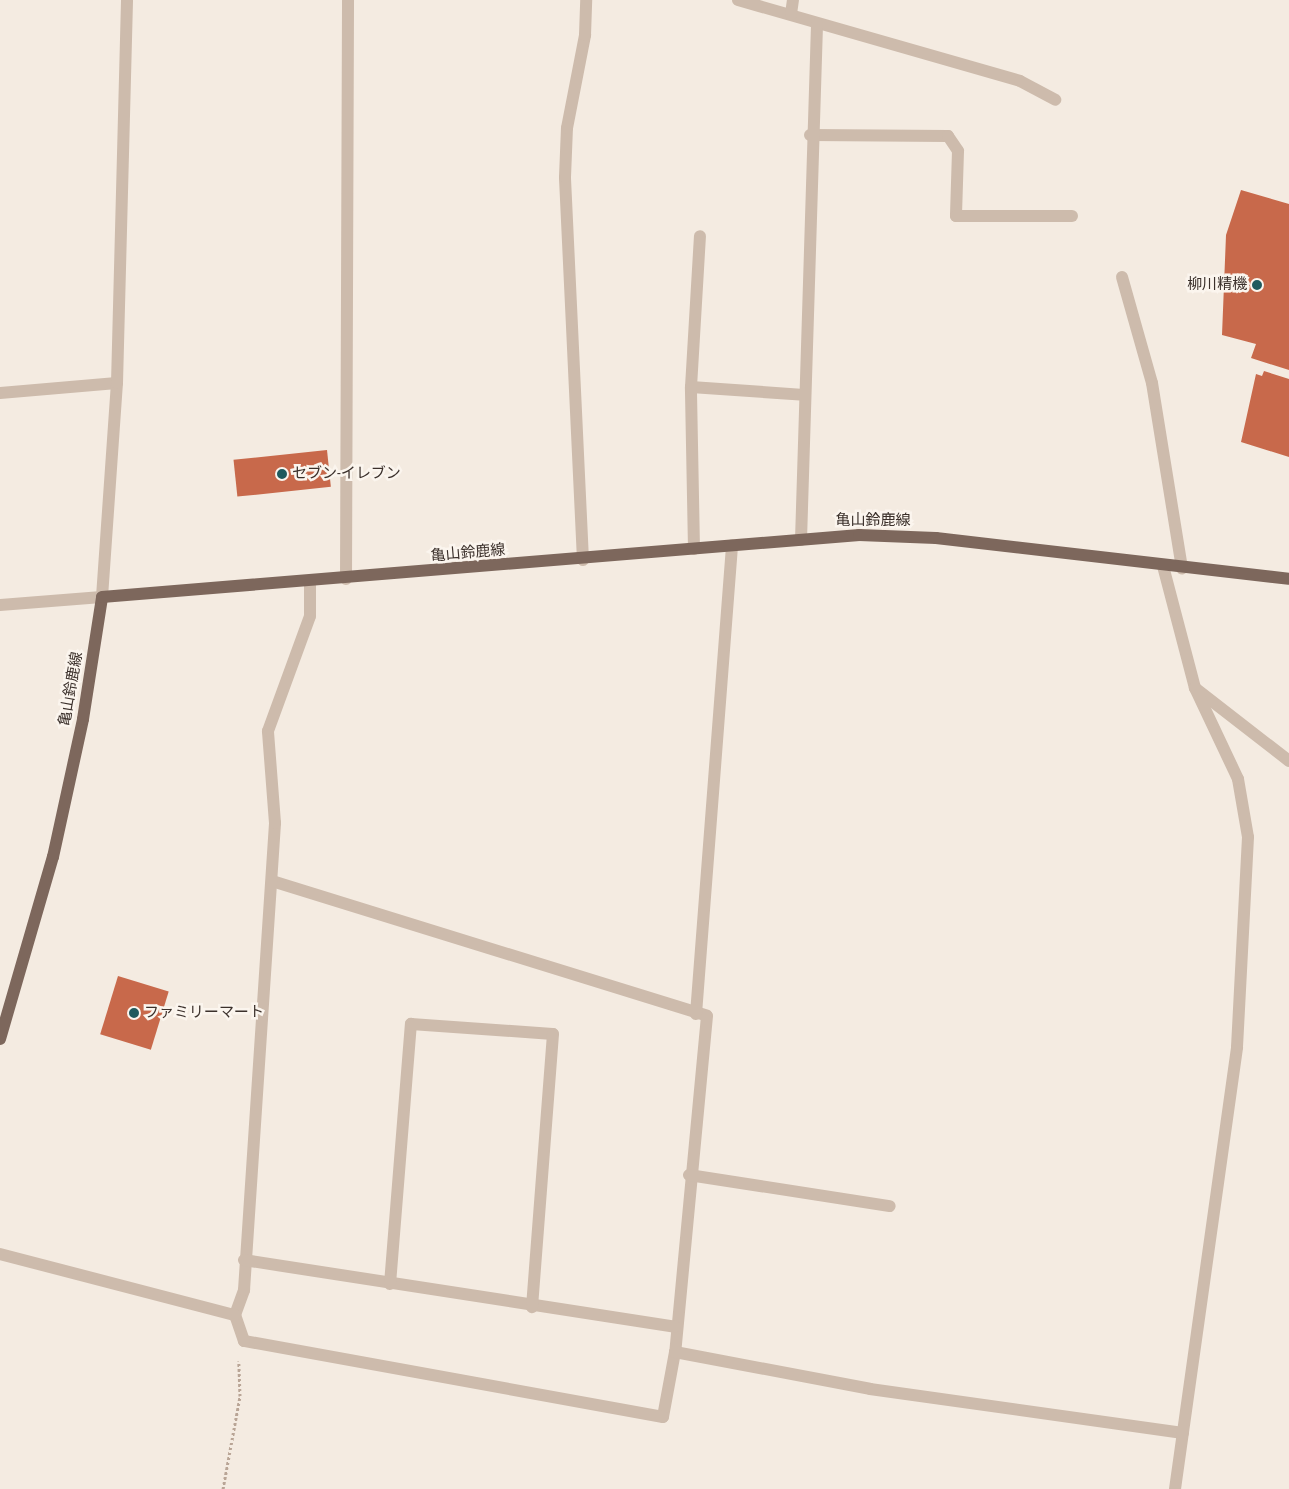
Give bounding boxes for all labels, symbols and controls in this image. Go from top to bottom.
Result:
place label: 柳川精機 [1187,276,1247,294]
marker: 柳川精機 [1251,279,1263,291]
place label: セブン-イレブン [292,465,401,483]
marker: セブン-イレブン [276,468,288,480]
street label: 亀山鈴鹿線 [836,512,910,530]
street label: 亀山鈴鹿線 [430,541,506,565]
street label: 亀山鈴鹿線 [56,651,86,727]
place label: ファミリーマート [144,1004,264,1022]
marker: ファミリーマート [128,1007,140,1019]

